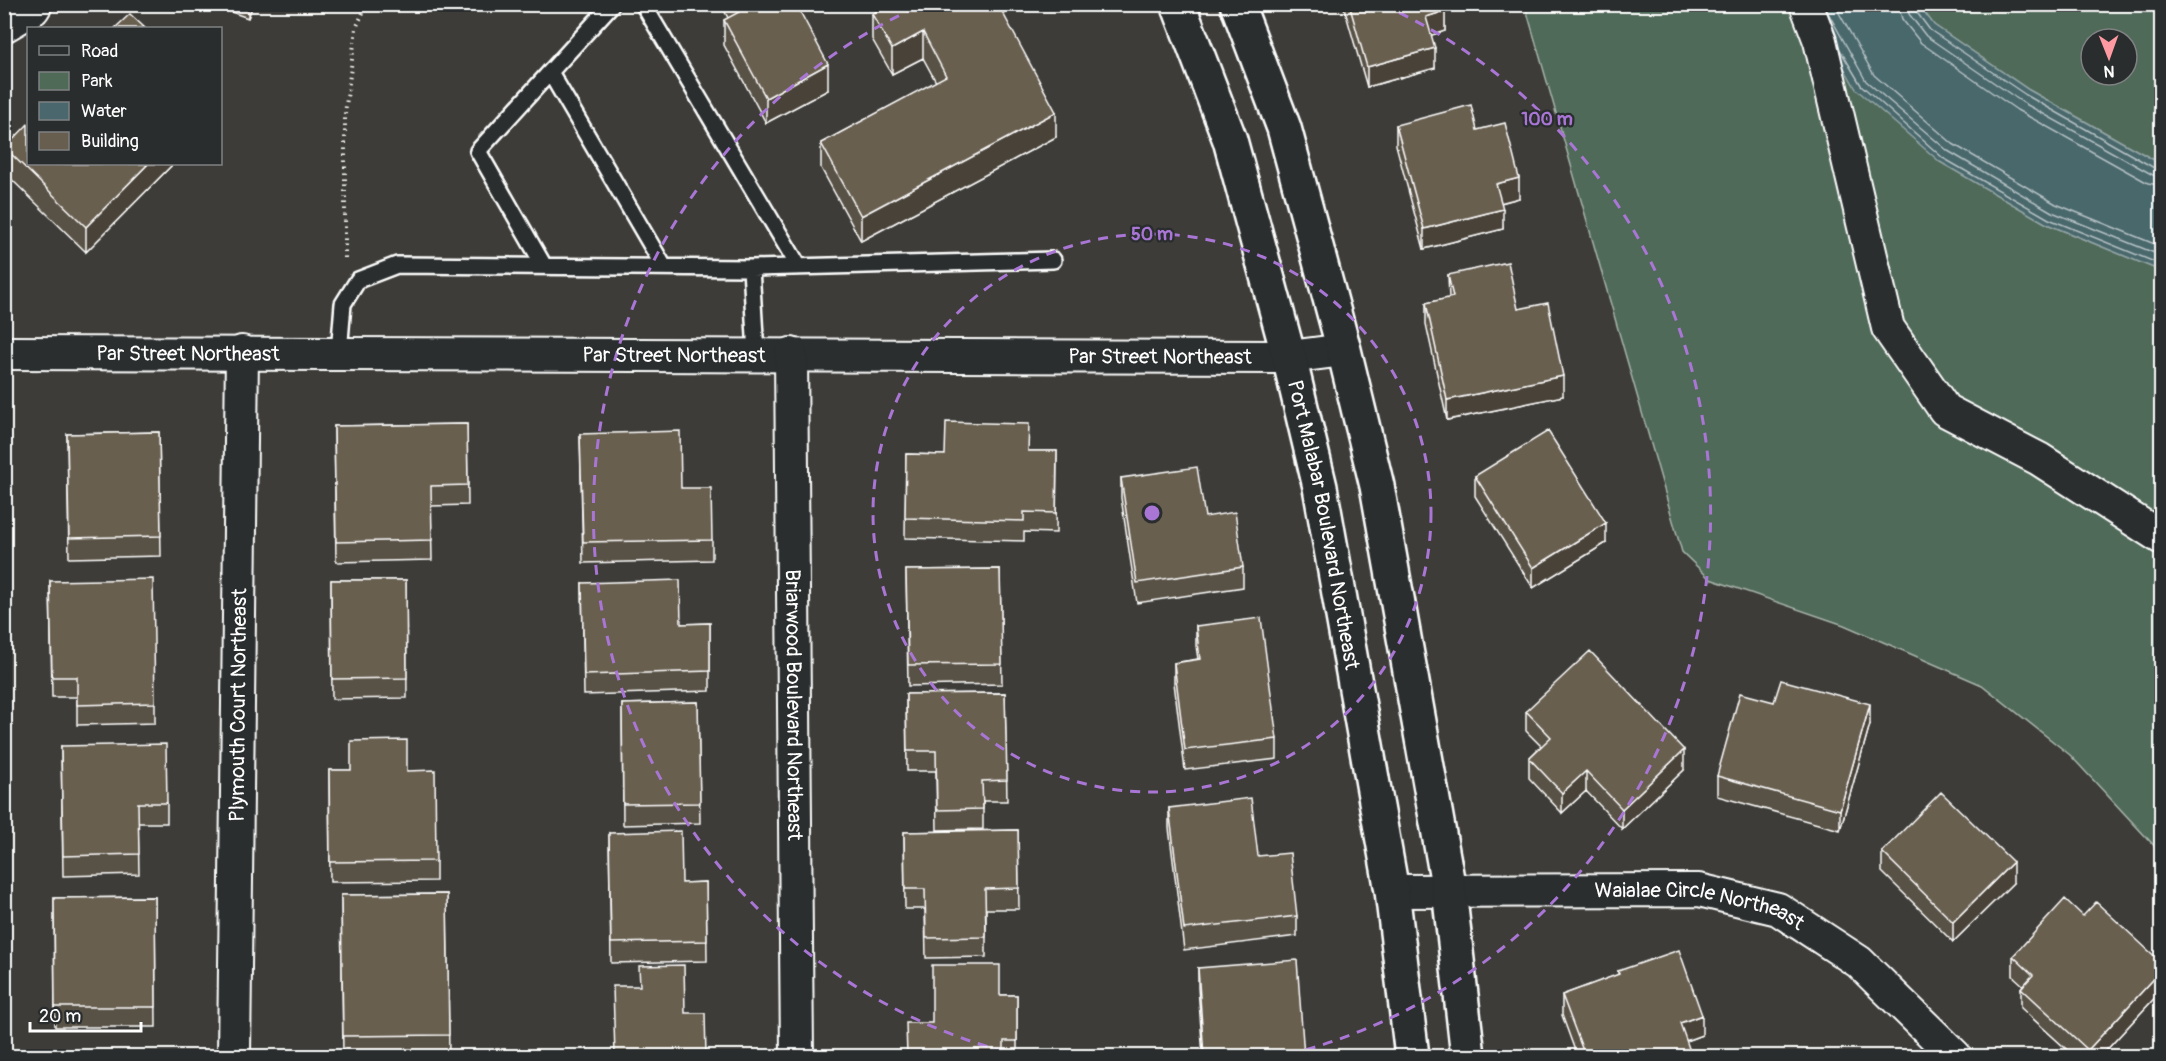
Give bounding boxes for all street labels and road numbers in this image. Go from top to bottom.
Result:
street label: Par Street Northeast [96,340,280,367]
street label: Par Street Northeast [582,341,766,369]
street label: Par Street Northeast [1068,343,1252,370]
street label: Port Malabar Boulevard Northeast [1281,377,1366,672]
street label: Briarwood Boulevard Northeast [779,569,809,841]
street label: Plymouth Court Northeast [223,588,253,822]
street label: Waialae Circle Northeast [1594,876,1810,937]

